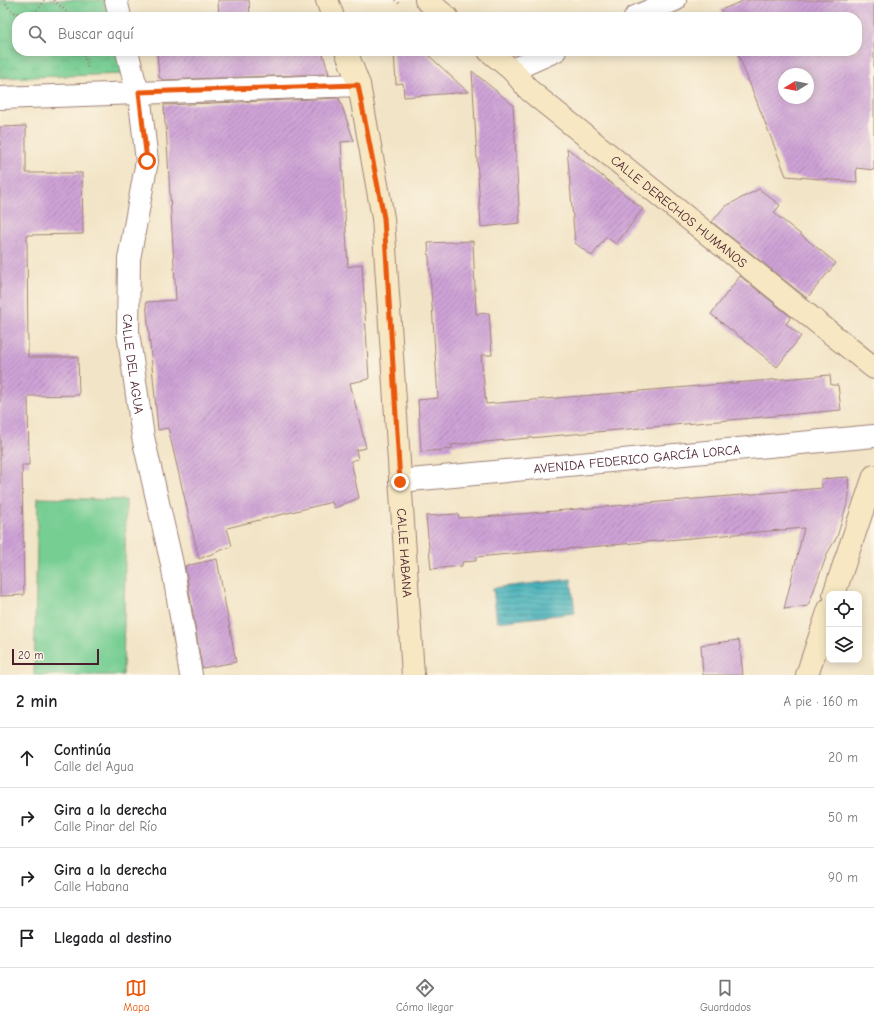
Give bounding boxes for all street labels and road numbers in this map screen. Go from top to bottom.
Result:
street label: CALLE DERECHOS HUMANOS [608,152,750,271]
street label: CALLE DEL AGUA [120,314,147,415]
street label: AVENIDA FEDERICO GARCÍA LORCA [533,442,741,476]
street label: CALLE HABANA [394,508,415,598]

